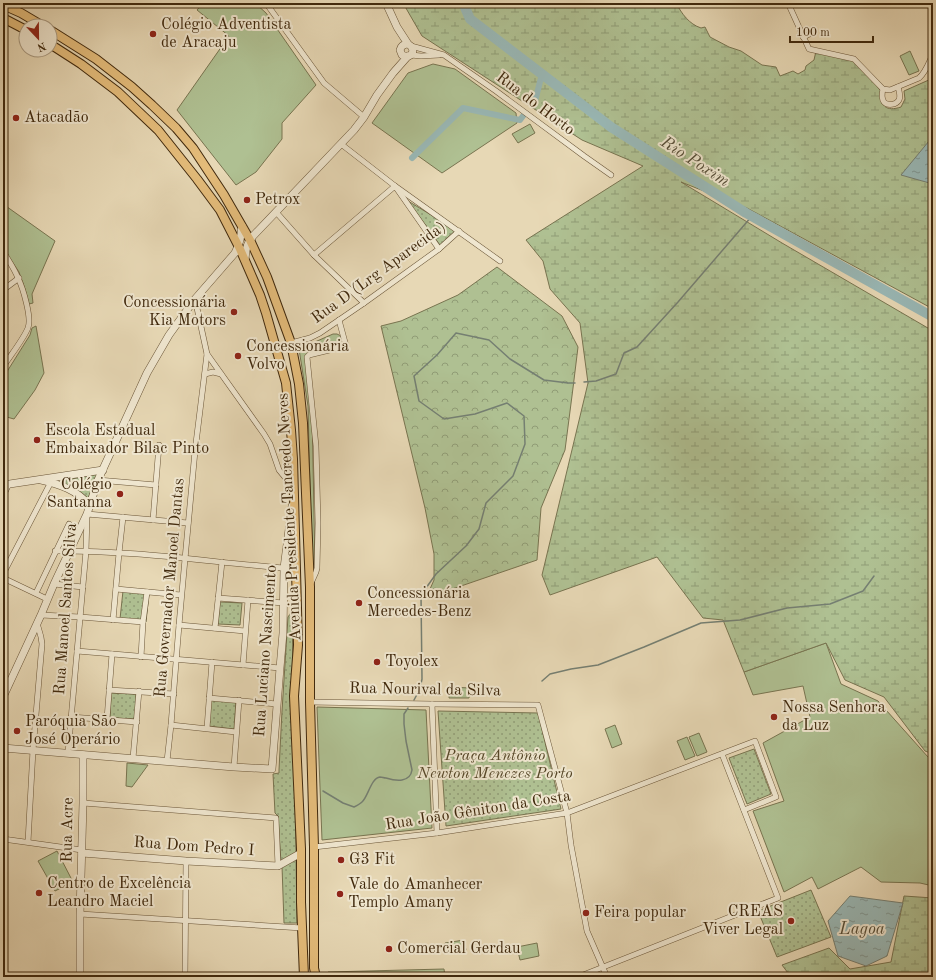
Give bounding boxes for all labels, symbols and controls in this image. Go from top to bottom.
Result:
place label: Colégio Adventista de Aracaju [161,17,291,51]
north arrow [18,18,58,58]
scale bar [790,18,873,44]
text: 100 m [796,27,830,39]
marker: Colégio Adventista de Aracaju [148,29,158,39]
text: N [35,39,47,53]
street label: Rua do Horto [493,69,577,139]
place label: Atacadão [24,110,89,126]
marker: Atacadão [11,113,21,123]
water label: Rio Poxim [657,133,733,191]
place label: Petrox [255,192,300,208]
marker: Petrox [242,195,252,205]
street label: Rua D (Lrg Aparecida) [308,218,449,327]
place label: Concessionária Kia Motors [123,295,226,329]
marker: Concessionária Kia Motors [229,307,239,317]
place label: Concessionária Volvo [246,339,349,373]
marker: Concessionária Volvo [233,351,243,361]
street label: Avenida Presidente Tancredo Neves [276,393,304,641]
place label: Escola Estadual Embaixador Bilac Pinto [45,423,209,457]
marker: Escola Estadual Embaixador Bilac Pinto [32,435,42,445]
place label: Colégio Santanna [47,477,112,511]
street label: Rua Governador Manoel Dantas [152,478,188,698]
marker: Colégio Santanna [115,489,125,499]
street label: Rua Manoel Santos Silva [52,522,80,695]
street label: Rua Luciano Nascimento [252,564,280,738]
place label: Concessionária Mercedes-Benz [367,586,471,620]
marker: Concessionária Mercedes-Benz [354,598,364,608]
place label: Toyolex [385,654,439,670]
marker: Toyolex [372,657,382,667]
street label: Rua Nourival da Silva [349,681,501,699]
place label: Nossa Senhora da Luz [782,700,886,734]
marker: Nossa Senhora da Luz [769,712,779,722]
place label: Paróquia São José Operário [25,714,121,748]
marker: Paróquia São José Operário [12,726,22,736]
park label: Praça Antônio Newton Menezes Porto [416,748,573,782]
street label: Rua João Gêniton da Costa [384,788,572,834]
street label: Rua Acre [59,797,77,863]
street label: Rua Dom Pedro I [133,835,255,859]
place label: G3 Fit [349,852,395,868]
marker: G3 Fit [336,855,346,865]
place label: Centro de Excelência Leandro Maciel [47,876,191,910]
place label: Vale do Amanhecer Templo Amany [348,877,483,911]
marker: Centro de Excelência Leandro Maciel [34,888,44,898]
marker: Vale do Amanhecer Templo Amany [335,889,345,899]
place label: CREAS Viver Legal [702,904,783,938]
place label: Feira popular [594,905,687,921]
marker: Feira popular [581,908,591,918]
marker: CREAS Viver Legal [786,916,796,926]
water label: Lagoa [838,921,885,938]
place label: Comercial Gerdau [397,941,521,957]
marker: Comercial Gerdau [384,944,394,954]

